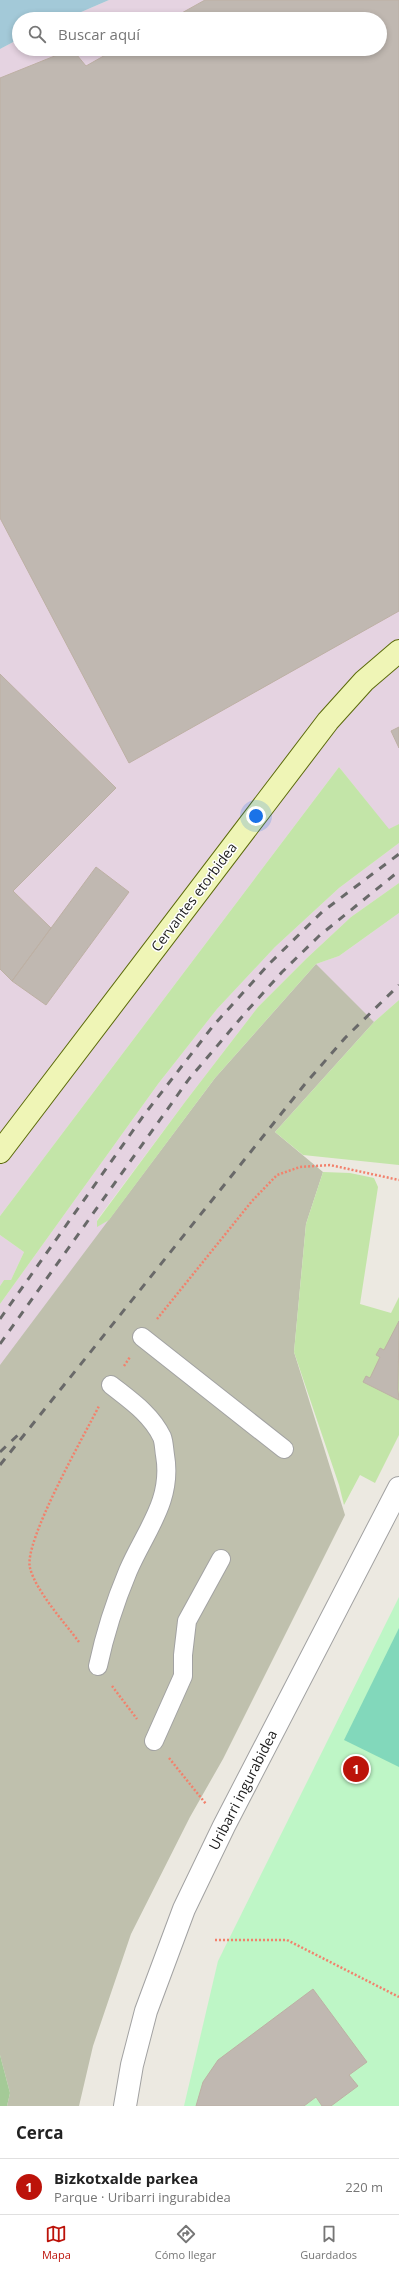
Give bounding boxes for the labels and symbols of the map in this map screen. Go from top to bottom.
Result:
your location [246,806,266,826]
street label: Cervantes etorbidea [146,838,241,955]
street label: Uribarri ingurabidea [204,1726,281,1853]
pin: 1 [343,1754,369,1784]

